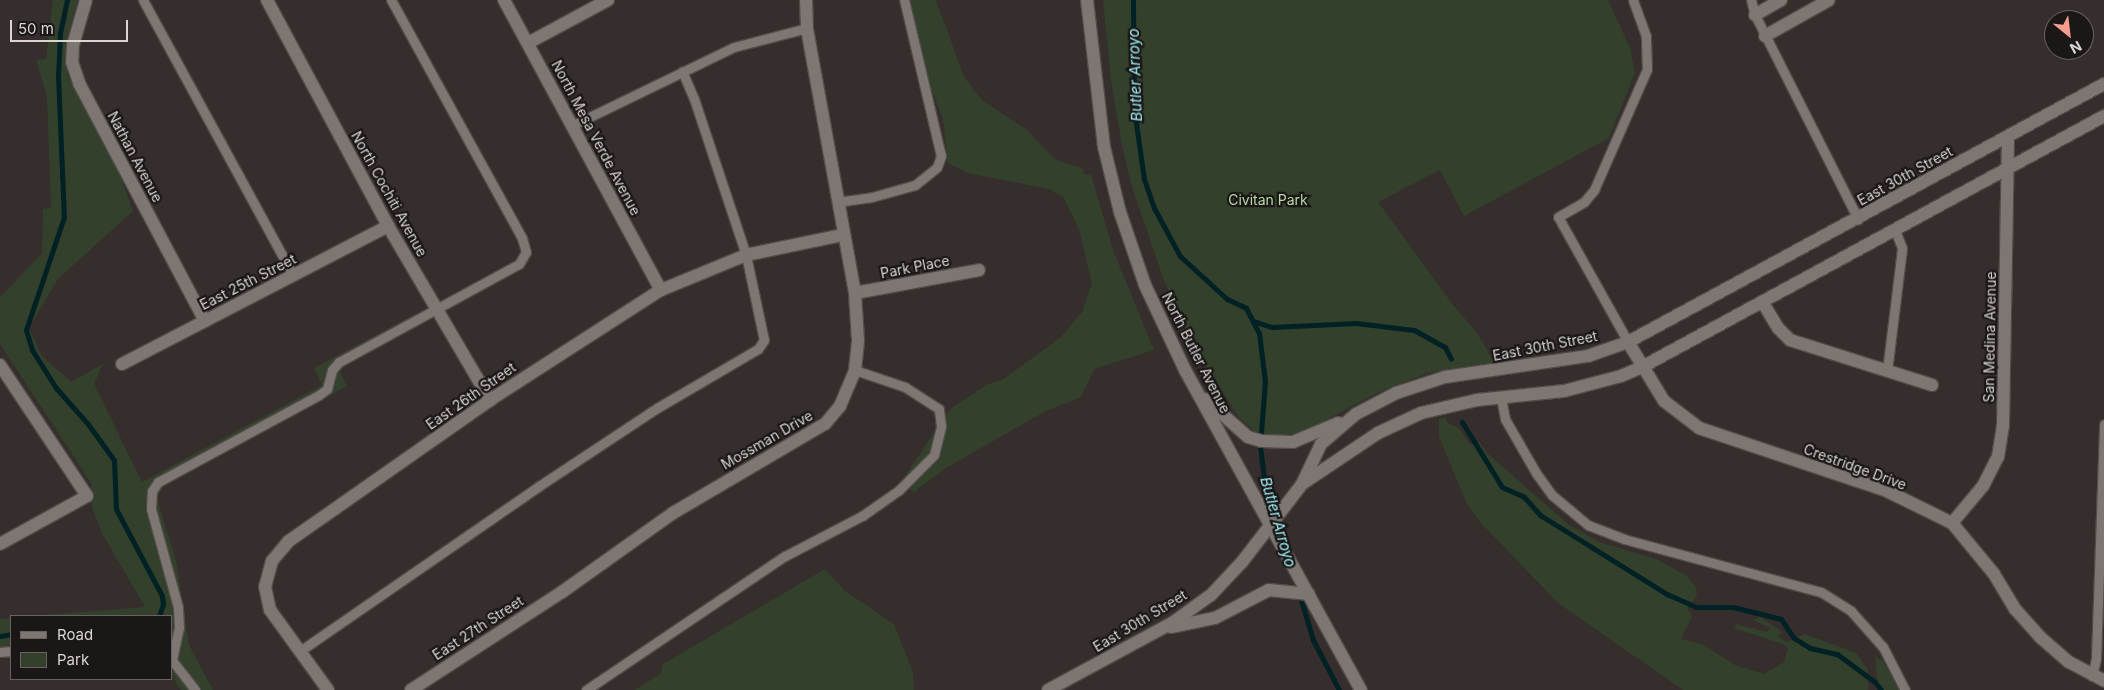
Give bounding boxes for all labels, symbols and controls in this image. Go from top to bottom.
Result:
scale bar [12,10,130,42]
north arrow [2044,10,2094,60]
text: 50 m [18,19,54,38]
water label: Butler Arroyo [1124,28,1146,122]
text: N [2067,38,2085,58]
street label: North Mesa Verde Avenue [548,58,644,218]
street label: Nathan Avenue [104,109,166,205]
street label: North Cochiti Avenue [348,128,430,260]
street label: East 30th Street [1854,143,1956,209]
park label: Civitan Park [1228,192,1308,208]
street label: East 25th Street [197,251,299,313]
street label: Park Place [879,252,951,282]
street label: San Medina Avenue [1980,271,2000,403]
street label: North Butler Avenue [1158,290,1234,416]
street label: East 30th Street [1491,328,1599,364]
street label: East 26th Street [423,359,519,433]
street label: Mossman Drive [718,407,816,473]
street label: Crestridge Drive [1801,441,1909,493]
water label: Butler Arroyo [1256,475,1300,569]
street label: East 30th Street [1090,586,1190,656]
street label: East 27th Street [429,592,527,664]
legend [10,615,172,680]
text: Road [57,625,93,644]
text: Park [57,650,89,669]

